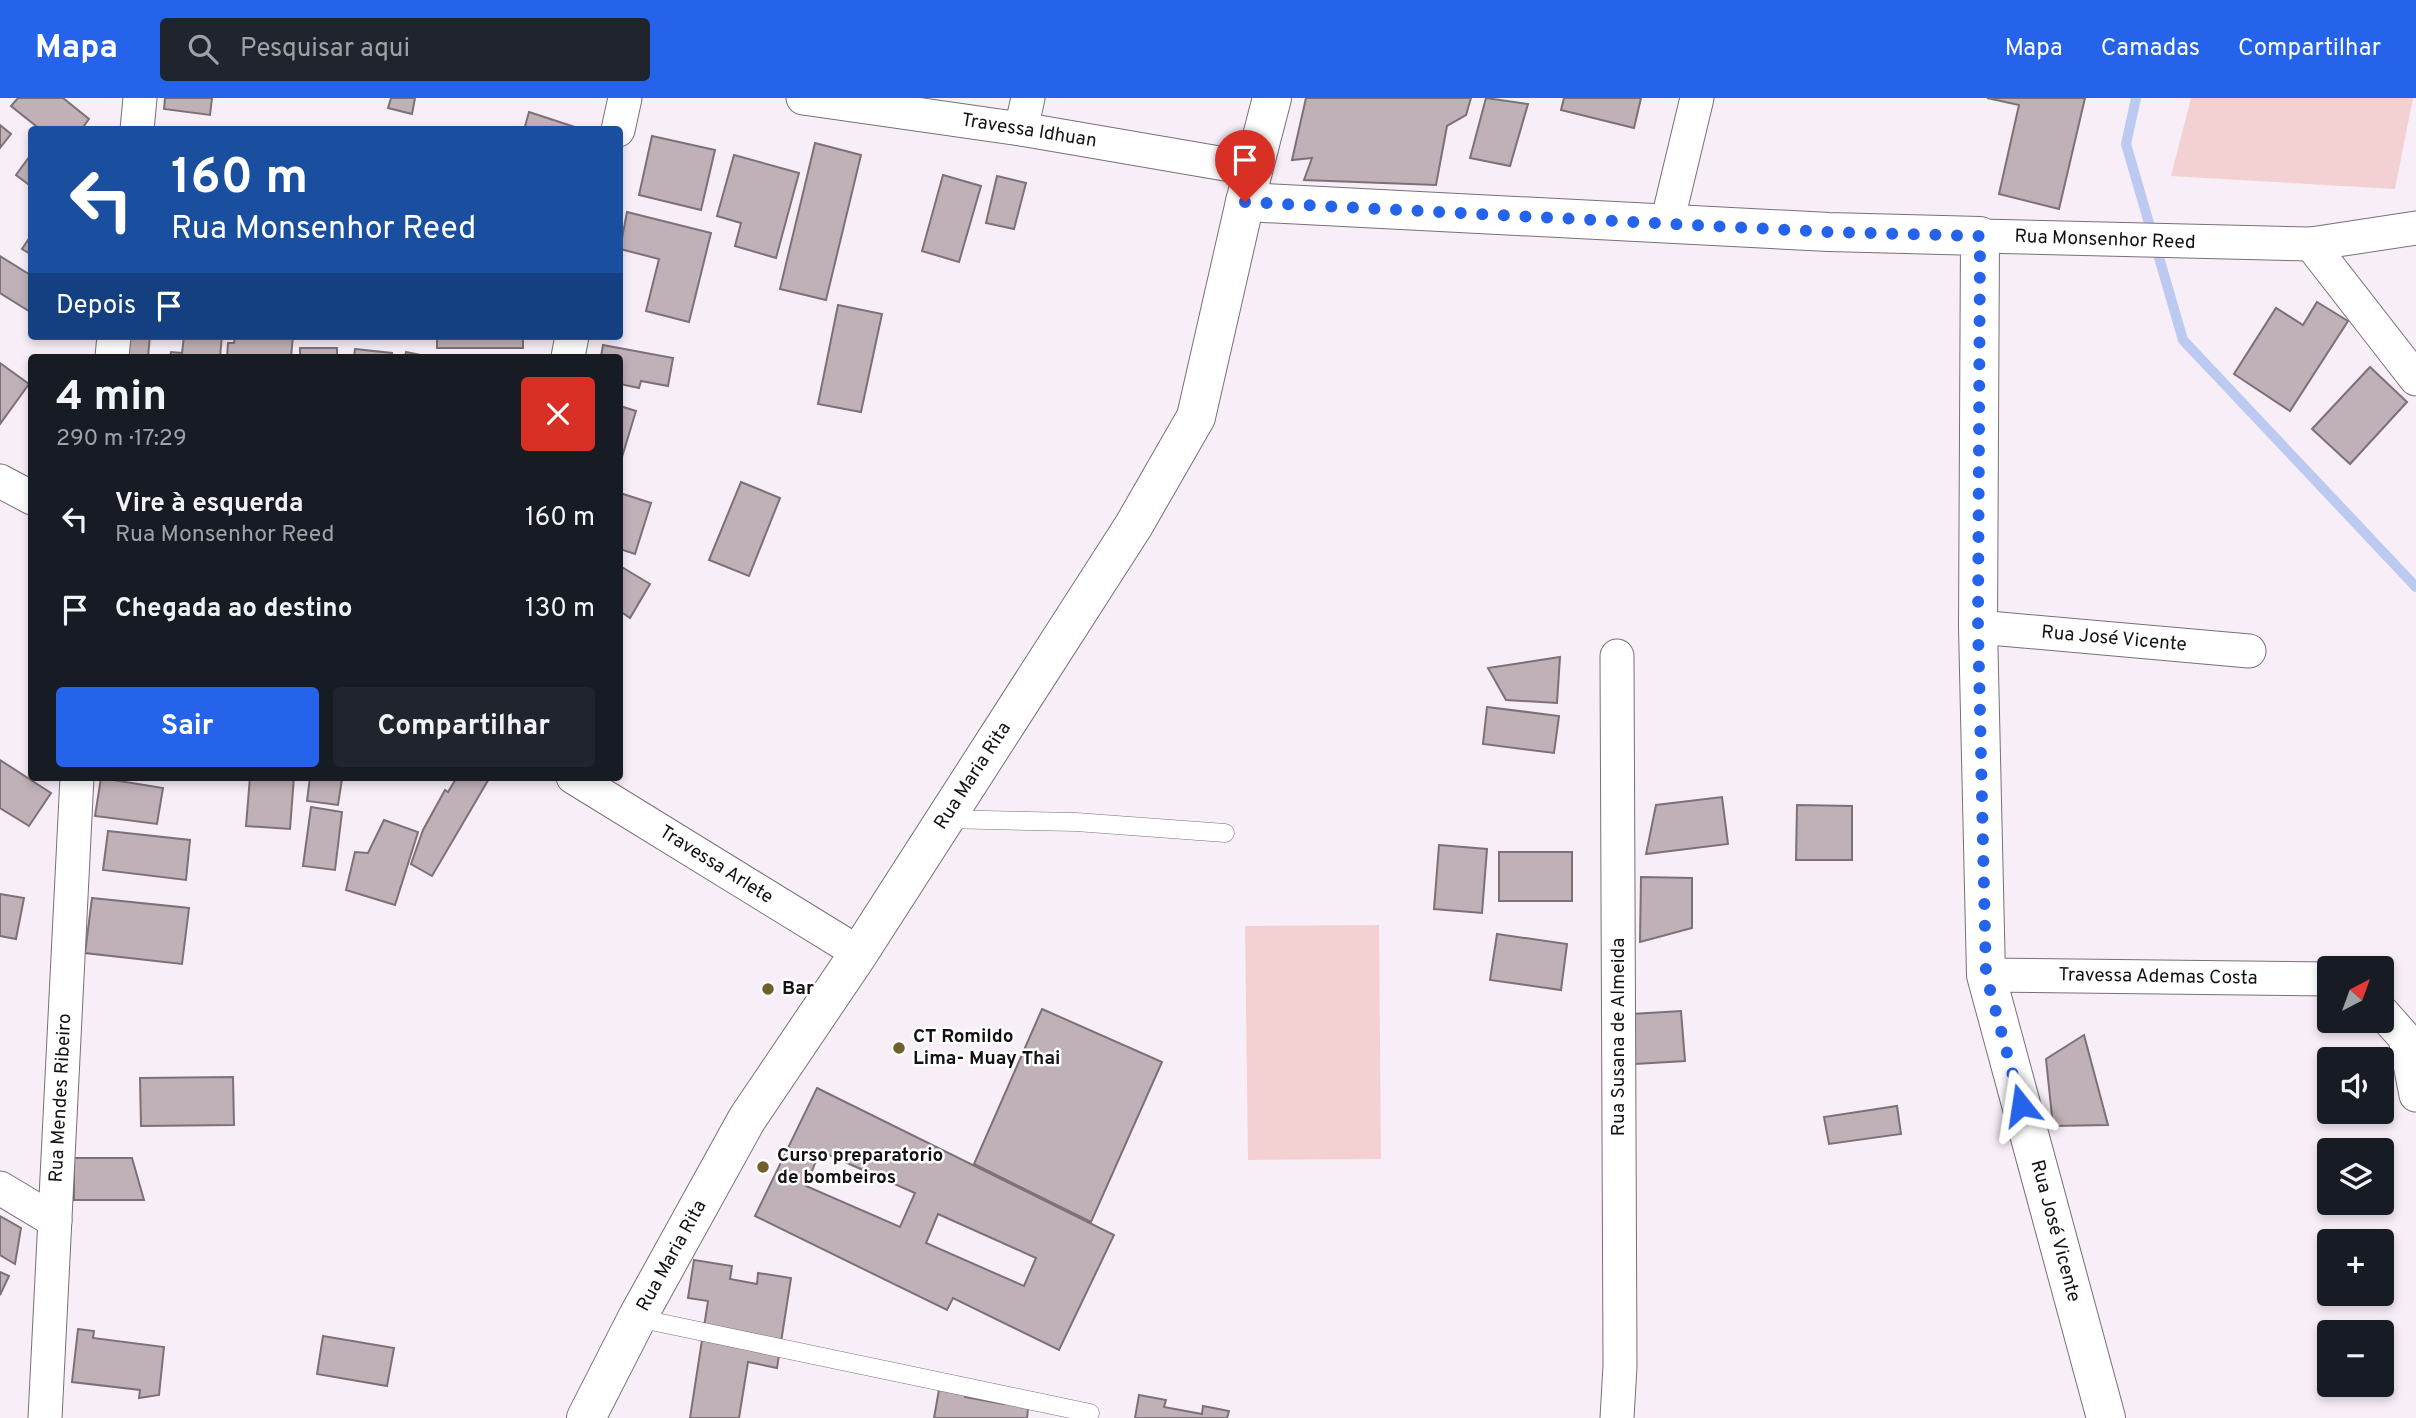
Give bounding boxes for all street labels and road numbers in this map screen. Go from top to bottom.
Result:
street label: Travessa Idhuan [960,108,1098,154]
street label: Rua Monsenhor Reed [2014,225,2196,255]
street label: Rua José Vicente [2040,621,2188,657]
street label: Rua Maria Rita [929,718,1017,834]
street label: Travessa Arlete [655,820,777,910]
street label: Rua Susana de Almeida [1607,938,1631,1136]
street label: Travessa Ademas Costa [2058,963,2258,991]
street label: Rua Mendes Ribeiro [45,1013,77,1183]
street label: Rua José Vicente [2025,1157,2085,1305]
street label: Rua Maria Rita [632,1196,712,1316]

